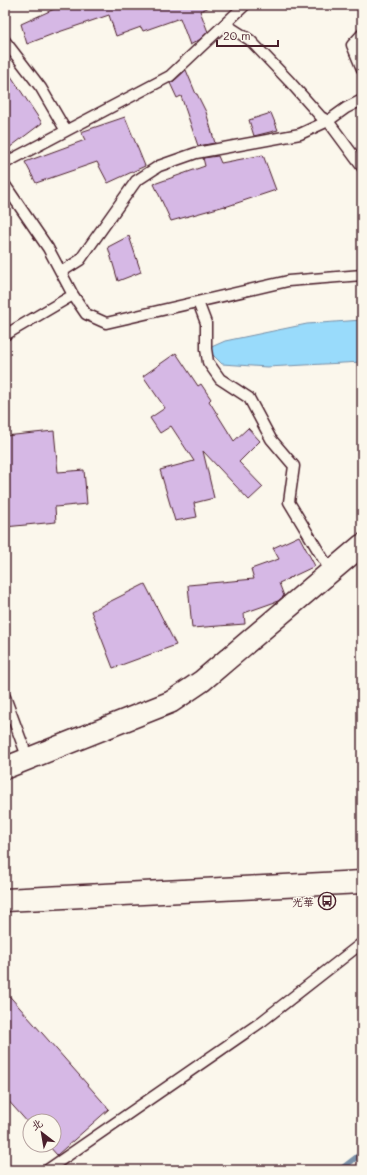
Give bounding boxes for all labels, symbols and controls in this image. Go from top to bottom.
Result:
scale bar [217,22,278,48]
text: 20 m [223,27,251,43]
bus stop icon: 光華 [317,891,337,911]
place label: 光華 [292,894,314,909]
north arrow [22,1113,62,1153]
text: 北 [28,1115,45,1133]

